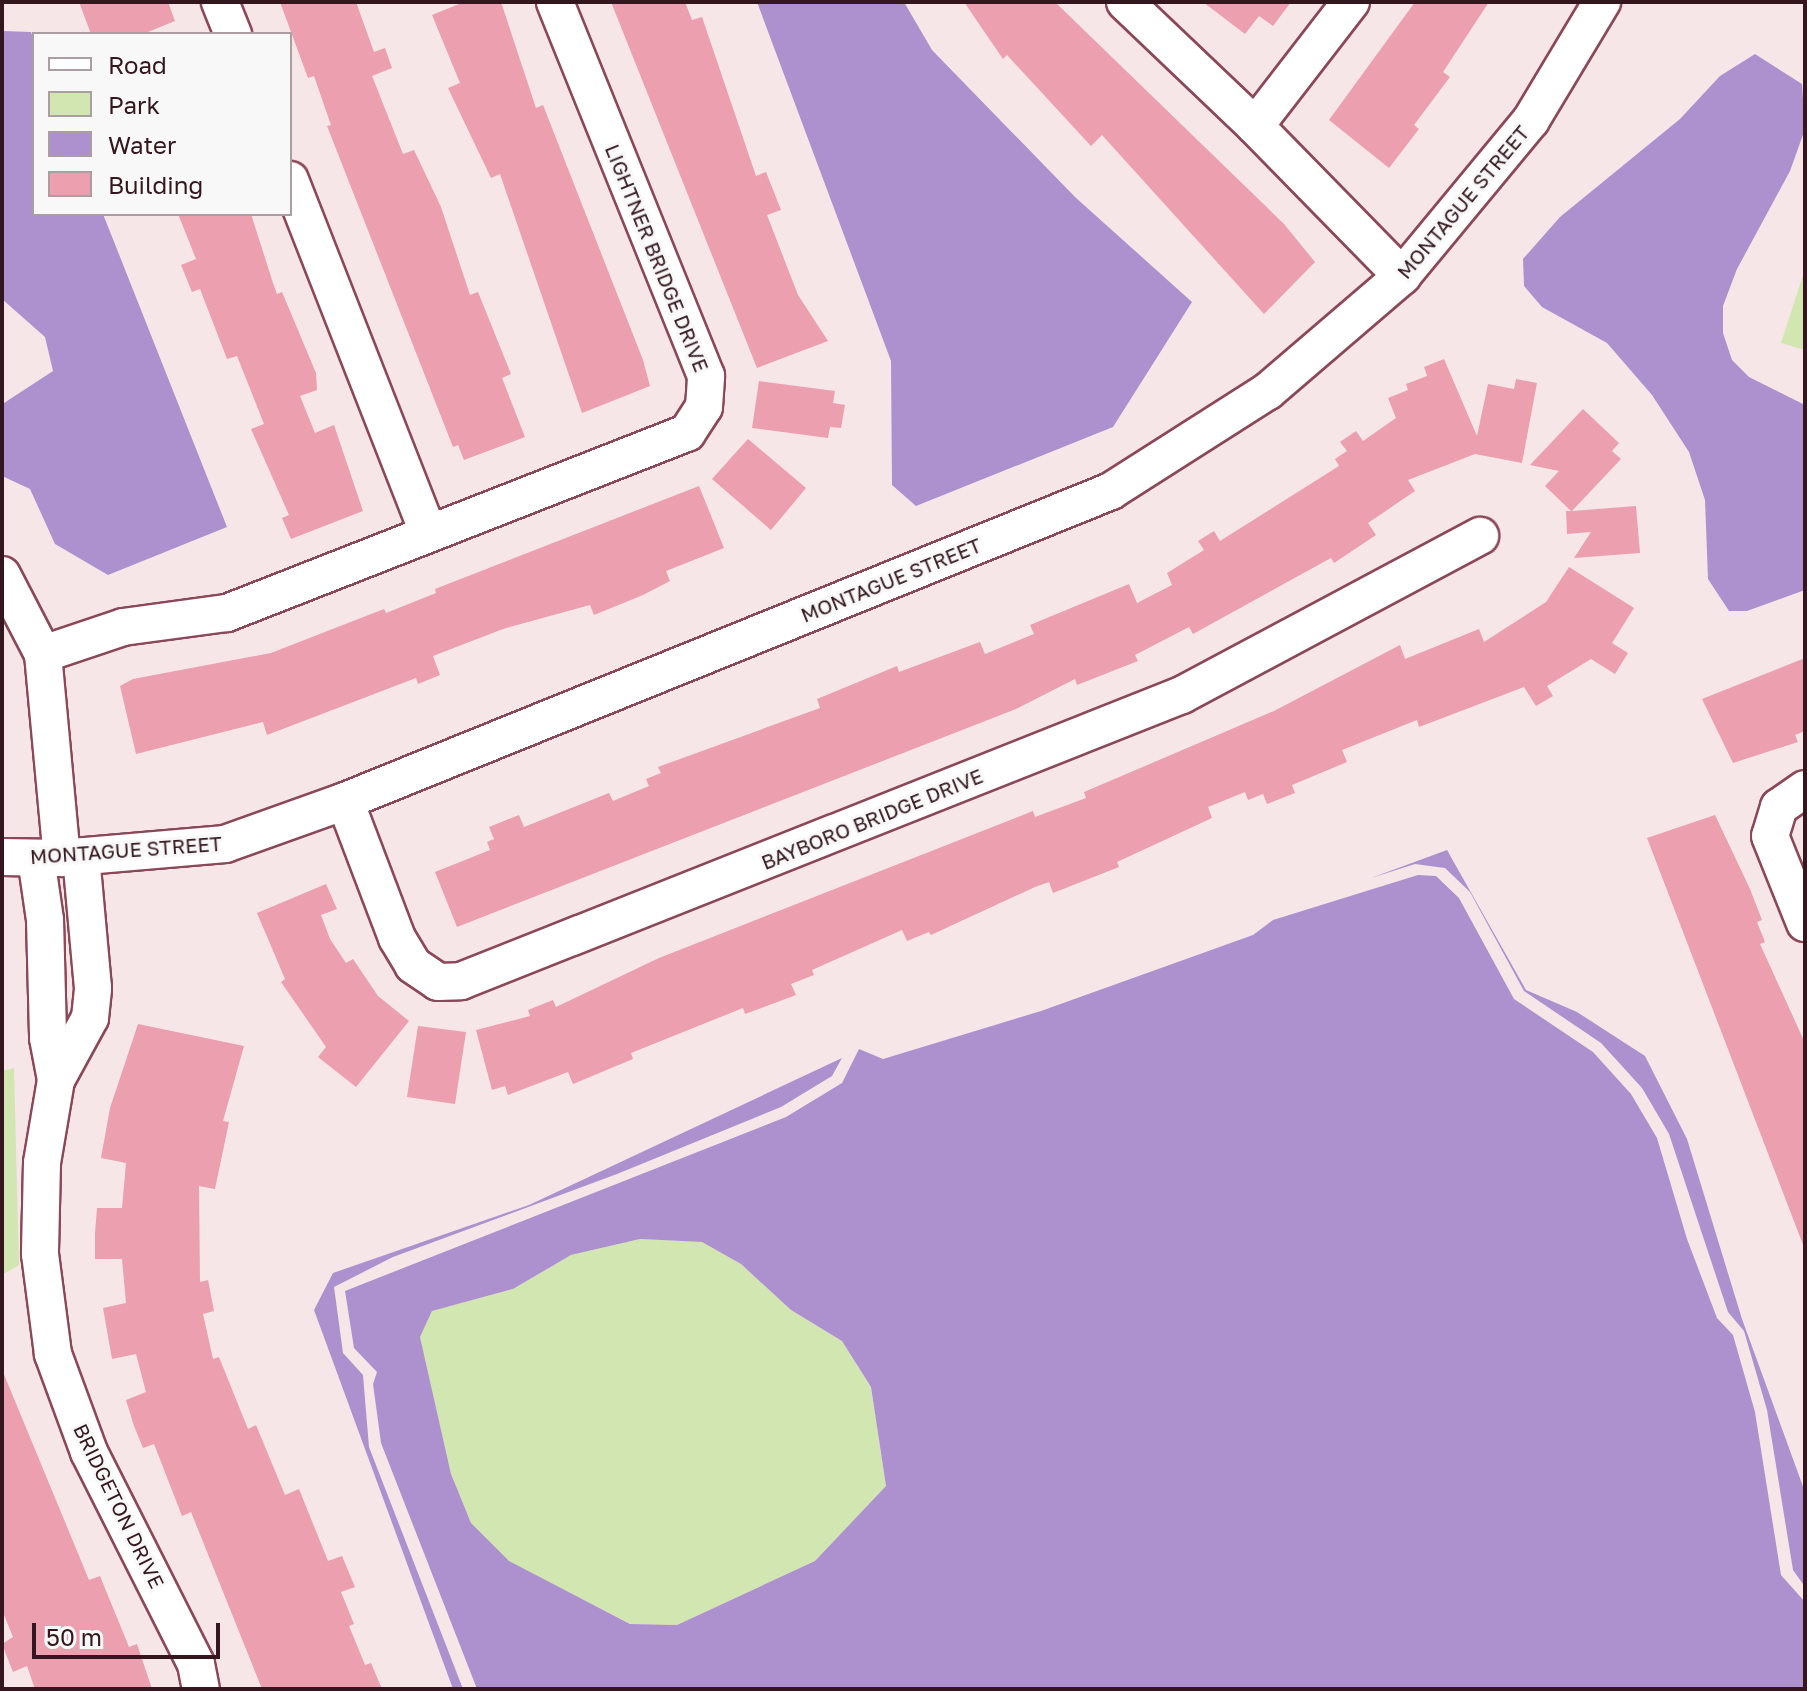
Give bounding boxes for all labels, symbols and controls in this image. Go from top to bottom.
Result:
legend [32,32,292,216]
text: Road [108,50,167,79]
text: Park [108,90,160,119]
street label: MONTAGUE STREET [1392,121,1534,283]
text: Water [108,130,176,159]
street label: LIGHTNER BRIDGE DRIVE [600,141,714,375]
text: Building [108,170,203,199]
street label: MONTAGUE STREET [797,533,985,627]
street label: BAYBORO BRIDGE DRIVE [758,764,986,874]
street label: MONTAGUE STREET [29,831,223,869]
street label: BRIDGETON DRIVE [69,1420,169,1592]
scale bar [36,1607,224,1657]
text: 50 m [46,1622,102,1651]

